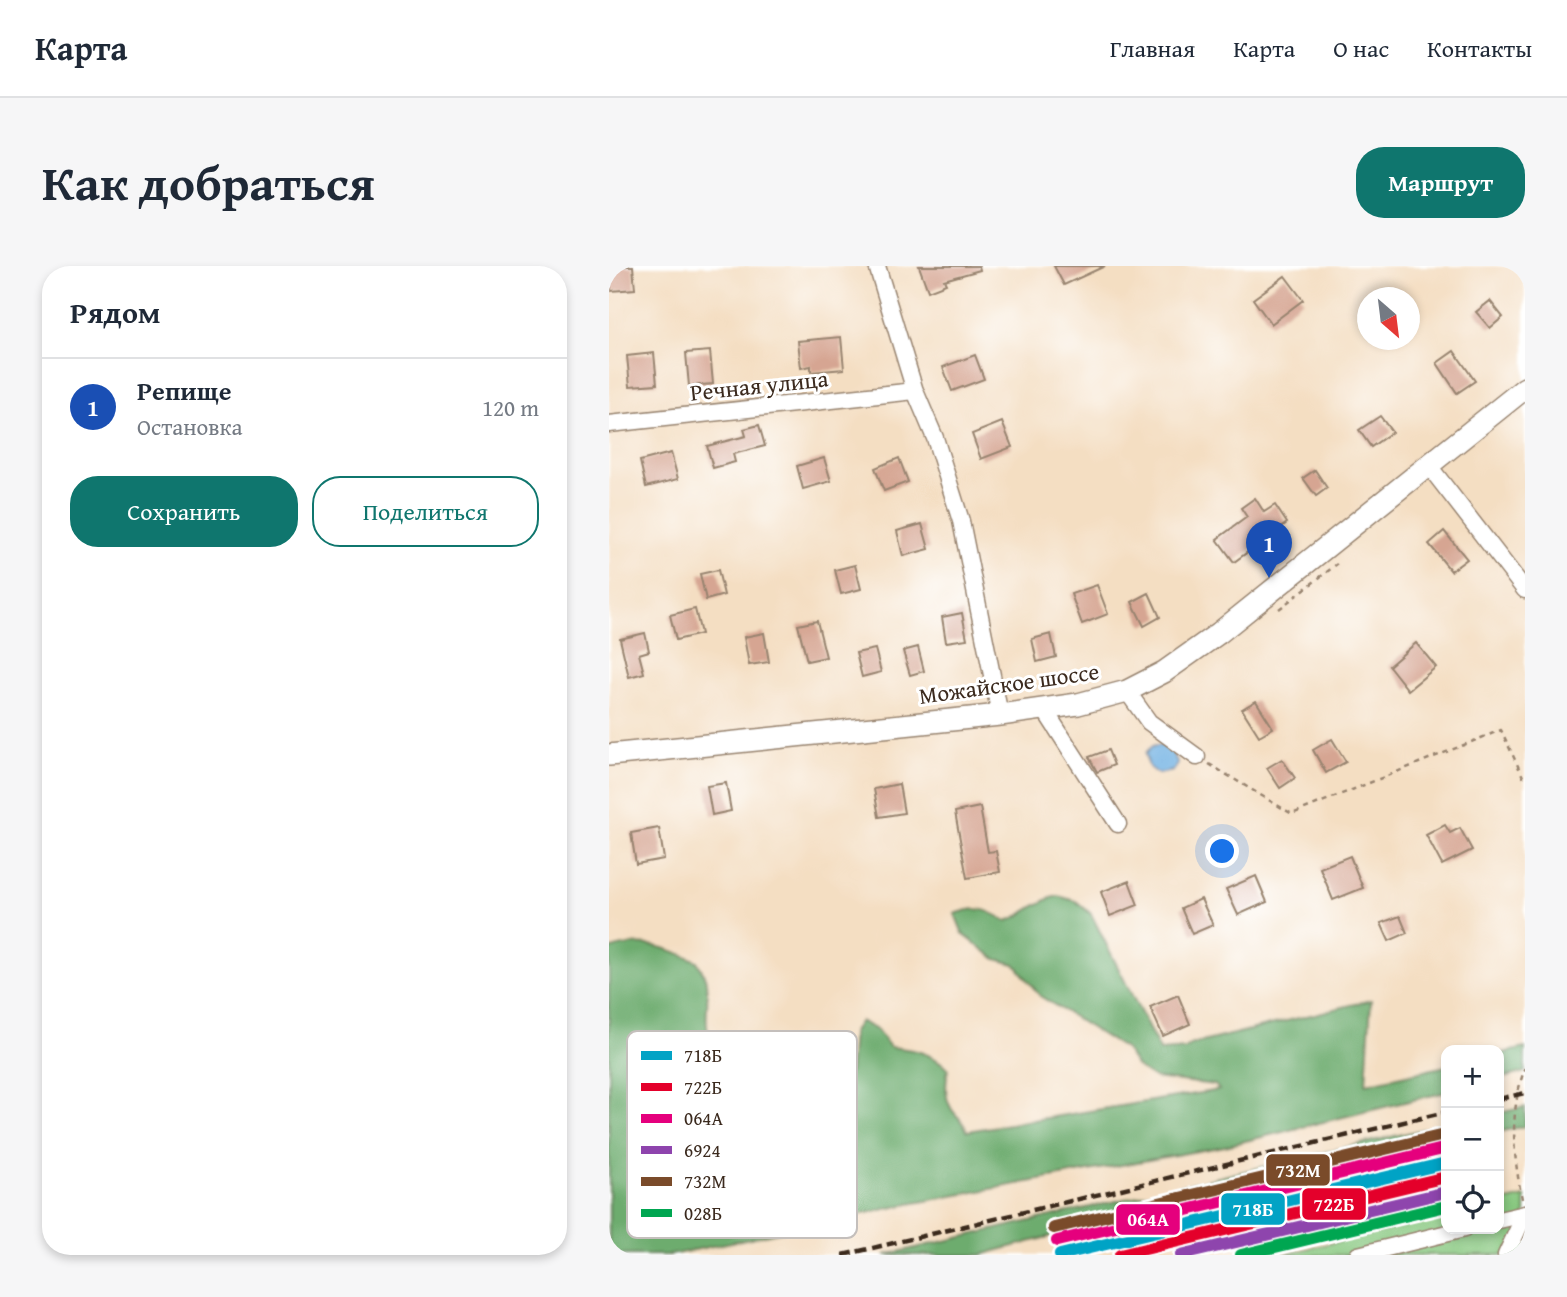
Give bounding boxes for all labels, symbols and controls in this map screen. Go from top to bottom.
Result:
text: Карта [35,24,127,72]
text: Главная [1110,31,1195,66]
text: Карта [1233,31,1295,66]
text: О нас [1333,31,1389,66]
text: Контакты [1427,31,1532,66]
text: Как добраться [42,146,375,218]
button: Маршрут [1356,147,1525,218]
north arrow [1357,287,1420,350]
text: Рядом [70,290,161,334]
street label: Речная улица [688,361,830,409]
text: Репище [137,371,232,410]
text: 1 [87,391,99,424]
text: 120 m [482,391,539,424]
text: Остановка [137,410,243,443]
button: Сохранить [70,476,298,547]
button: Поделиться [312,476,539,547]
pin: 1 [1246,520,1292,578]
street label: Можайское шоссе [917,654,1101,712]
your location [1205,834,1239,868]
legend [627,1031,857,1238]
text: 718Б [684,1041,722,1069]
map controls [1441,1045,1504,1234]
button: + [1441,1045,1504,1108]
text: 722Б [684,1073,722,1101]
text: 064А [684,1104,723,1132]
button: − [1441,1108,1504,1171]
text: 6924 [684,1136,721,1164]
line badge: 732М [1265,1153,1331,1187]
text: 732М [1275,1156,1321,1184]
text: 732М [684,1167,726,1195]
button: locate [1441,1171,1504,1234]
line badge: 722Б [1301,1187,1367,1221]
text: 722Б [1313,1190,1355,1218]
line badge: 718Б [1220,1192,1286,1226]
text: 718Б [1232,1195,1274,1223]
text: 028Б [684,1199,722,1227]
line badge: 064А [1115,1203,1181,1236]
text: 064А [1127,1205,1169,1233]

